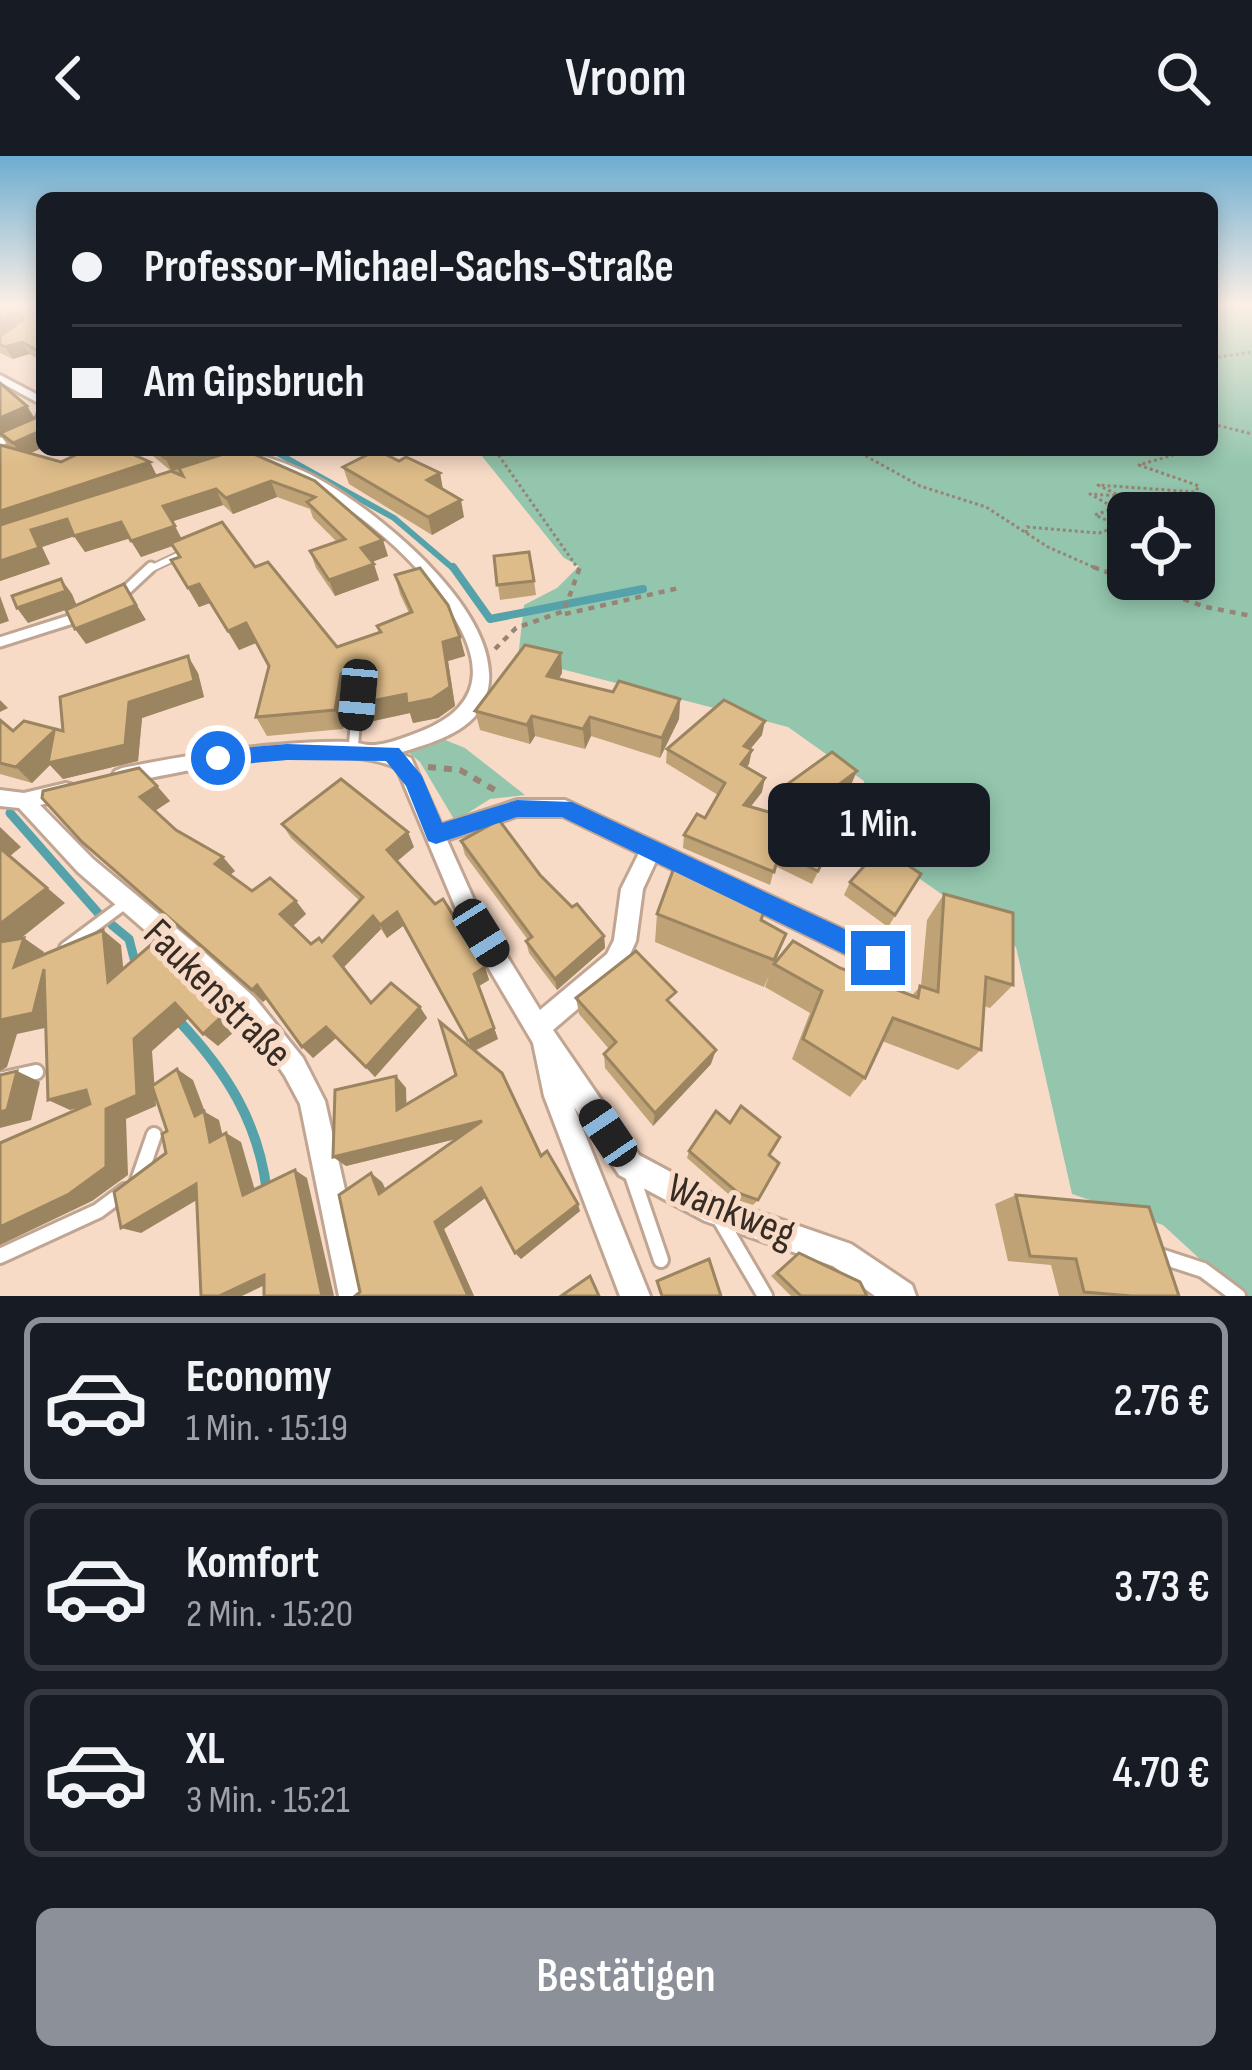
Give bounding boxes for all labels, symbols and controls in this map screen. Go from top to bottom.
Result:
icon: back [36,45,102,111]
icon: search [1150,45,1216,111]
text: Vroom [565,46,687,111]
text: Professor-Michael-Sachs-Straße [144,240,674,295]
text: Am Gipsbruch [144,355,365,410]
map controls [1107,492,1215,600]
button: locate [1107,492,1215,600]
car [337,658,379,732]
route start [191,731,245,785]
callout: 1 Min. [767,784,989,868]
text: 1 Min. [840,801,918,848]
car [447,893,515,973]
street label: Faukenstraße [132,909,302,1079]
route end [851,931,905,985]
car [573,1093,643,1173]
street label: Wankweg [660,1163,803,1260]
icon: car [42,1347,150,1455]
text: Economy [186,1350,332,1405]
text: 2.76 € [1114,1374,1210,1429]
text: 1 Min. · 15:19 [186,1405,348,1452]
icon: car [42,1533,150,1641]
text: Komfort [186,1536,319,1591]
text: 3.73 € [1114,1560,1210,1615]
text: 2 Min. · 15:20 [186,1591,353,1638]
icon: car [42,1719,150,1827]
text: XL [186,1722,225,1777]
text: 4.70 € [1113,1746,1210,1801]
text: 3 Min. · 15:21 [186,1777,350,1824]
button: Bestätigen [36,1908,1216,2046]

